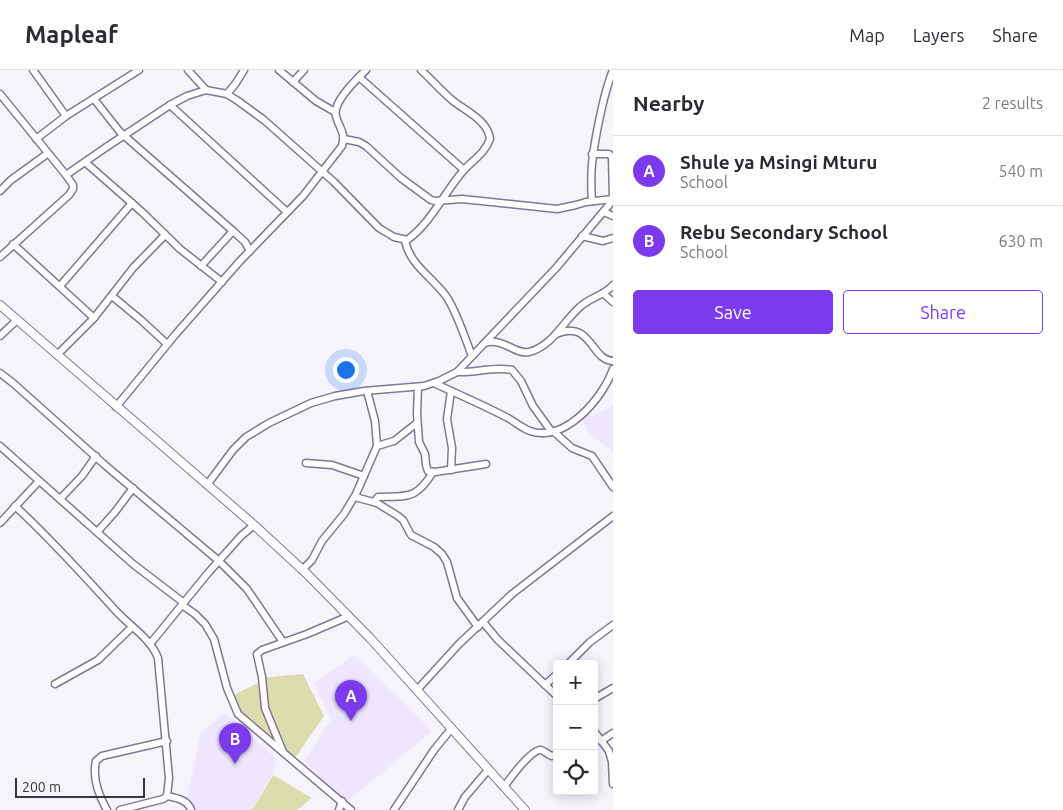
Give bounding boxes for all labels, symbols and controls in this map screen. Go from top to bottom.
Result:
text: Mapleaf [25,21,118,48]
text: Map [849,25,885,45]
text: Layers [913,25,964,45]
text: Share [992,25,1038,45]
text: Nearby [633,91,704,115]
text: 2 results [982,94,1043,112]
text: Shule ya Msingi Mturu [680,151,877,173]
text: A [643,162,655,180]
text: 540 m [998,162,1043,180]
text: School [680,173,728,191]
text: Rebu Secondary School [680,221,888,243]
text: B [644,232,654,250]
text: 630 m [998,232,1043,250]
text: School [680,243,728,261]
button: Save [633,290,833,334]
button: Share [843,290,1043,334]
your location [333,357,359,383]
map controls [553,660,598,795]
button: + [553,660,598,705]
pin: A [335,680,367,721]
button: − [553,705,598,750]
pin: B [219,723,251,764]
button: locate [553,750,598,795]
scale bar [15,775,145,798]
text: 200 m [22,779,61,795]

